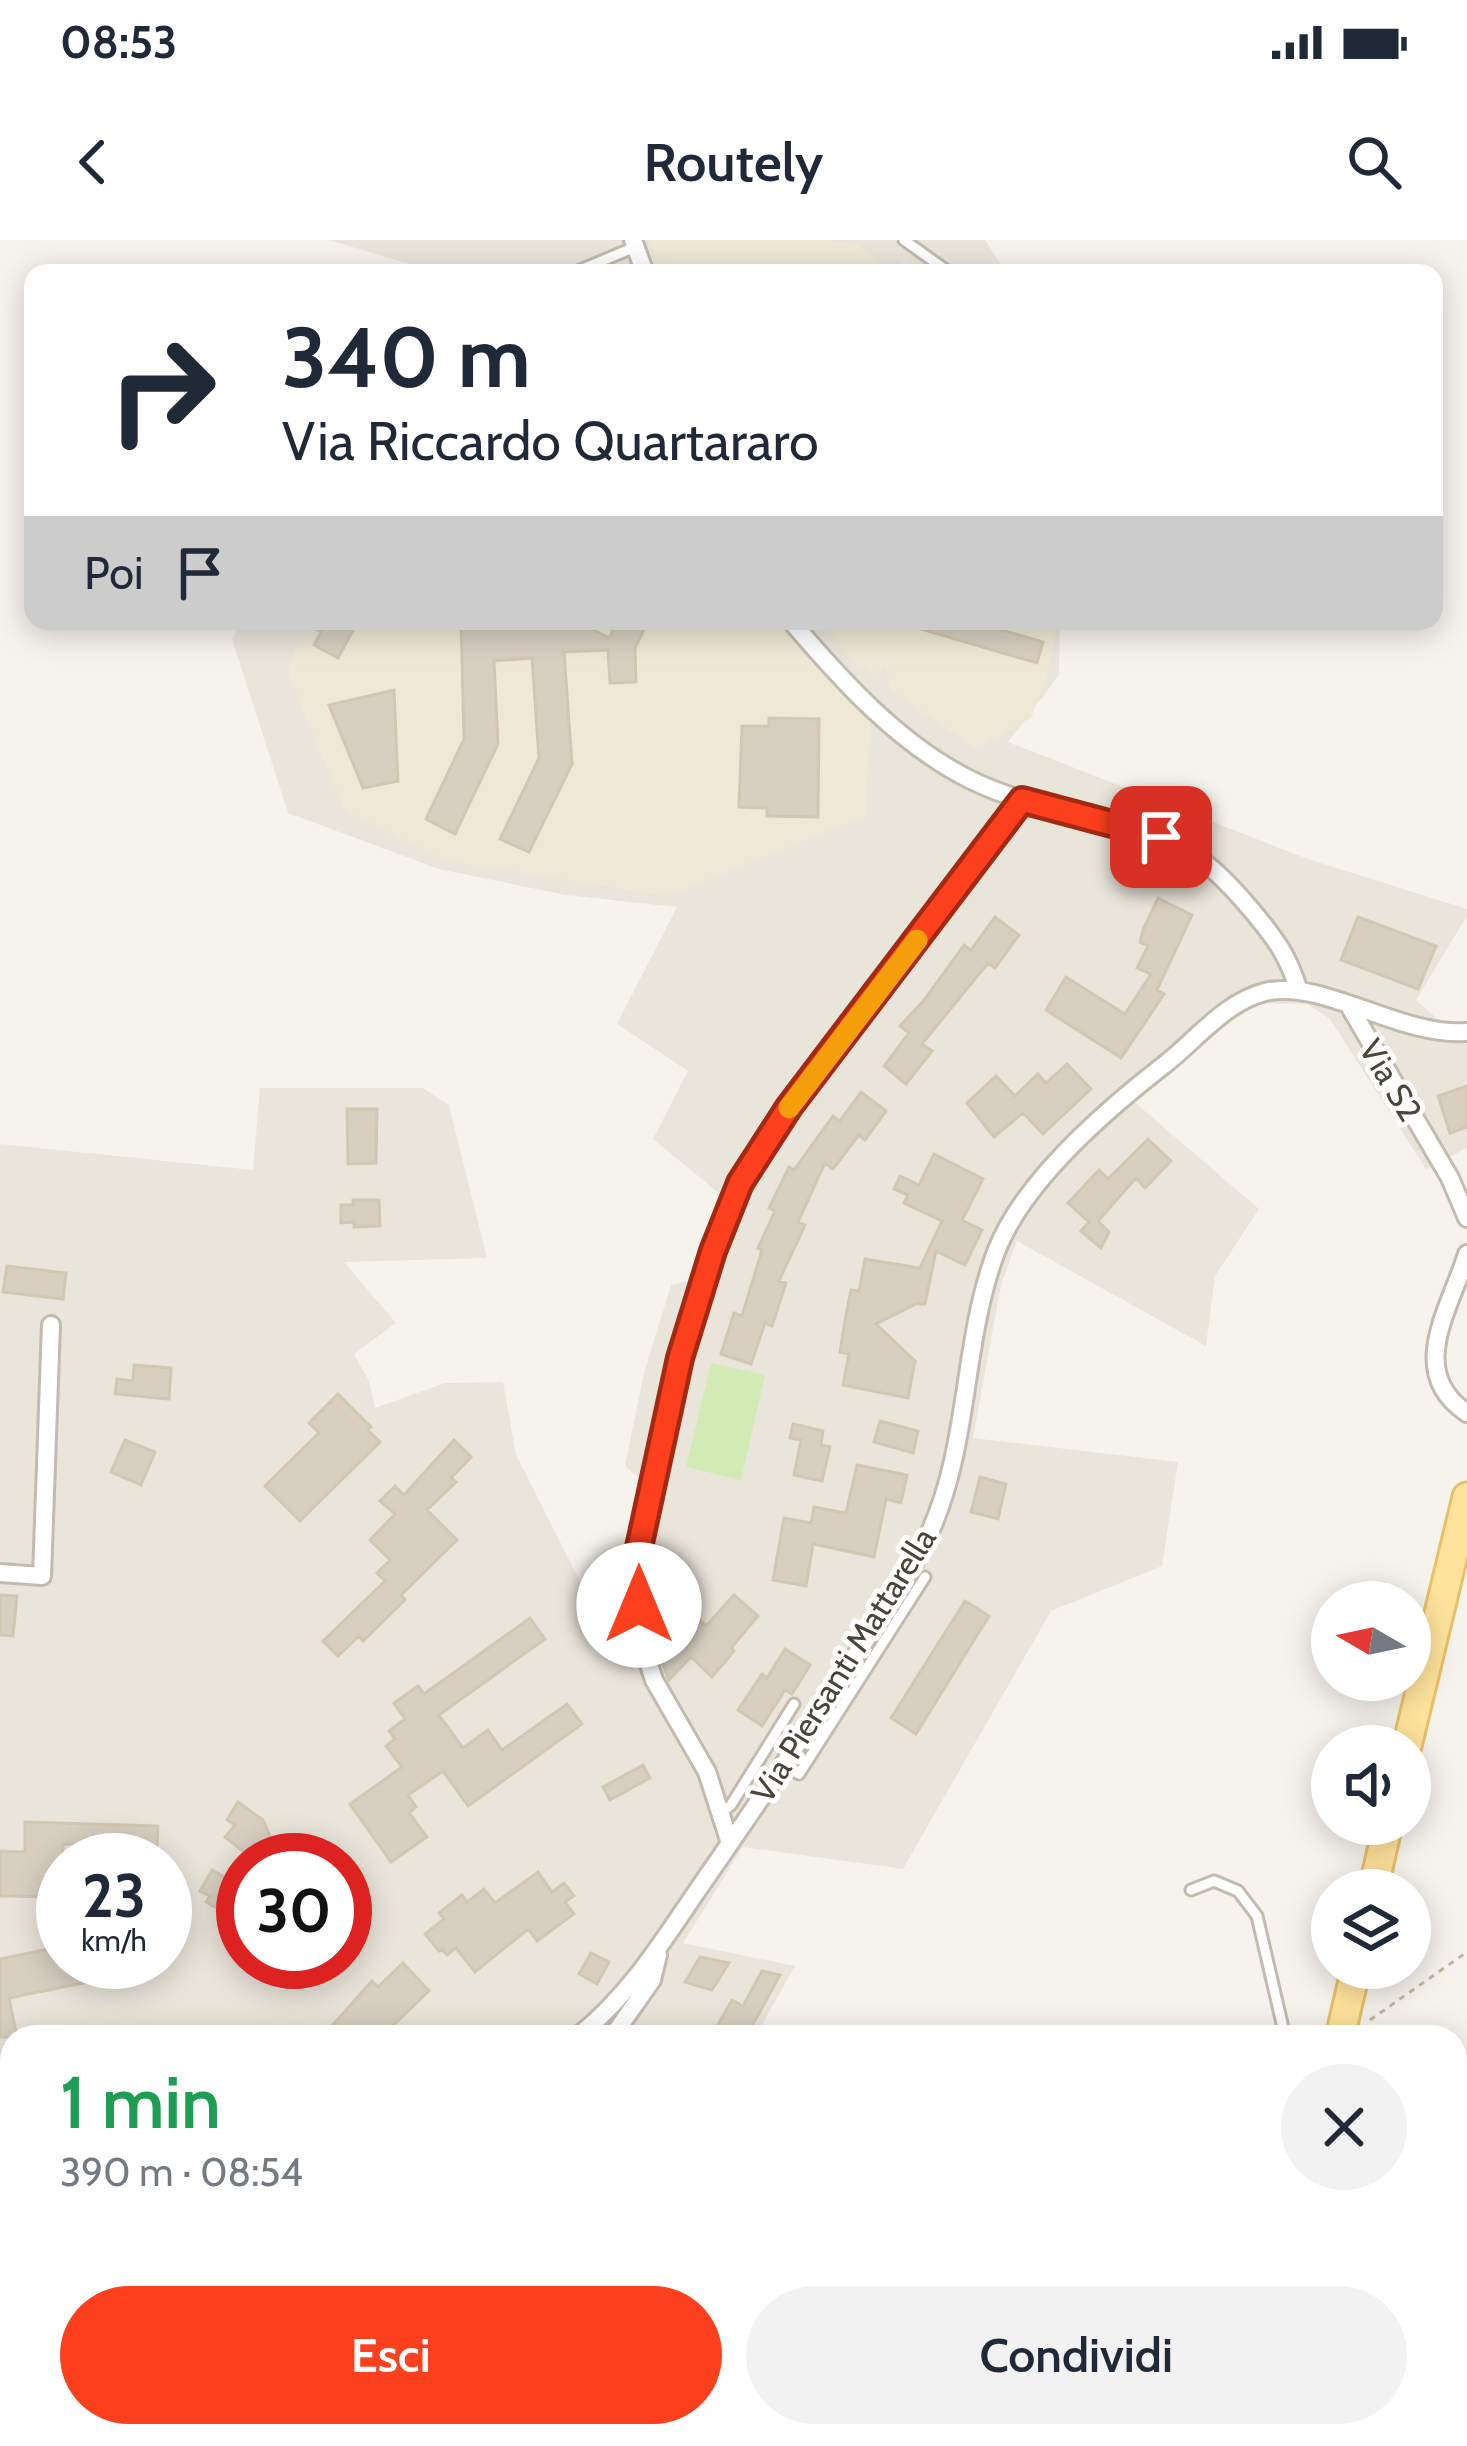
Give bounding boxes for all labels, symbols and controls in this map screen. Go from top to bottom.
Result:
text: 08:53 [60,15,177,69]
icon: back [60,129,126,195]
text: Routely [644,129,823,195]
icon: search [1341,129,1407,195]
text: 340 m [282,306,531,408]
icon: right [84,312,240,468]
text: Via Riccardo Quartararo [282,408,819,474]
icon: arrive [167,540,233,606]
text: Poi [84,546,143,600]
pin [1110,786,1212,888]
icon: arrive [1128,804,1194,870]
street label: Via S2 [1351,1032,1431,1128]
street label: Via Piersanti Mattarella [742,1520,944,1810]
position arrow [576,1542,702,1668]
north arrow [1311,1581,1431,1701]
map controls [1311,1581,1431,1989]
button: sound [1311,1725,1431,1845]
speed limit sign: 30 [216,1833,372,1989]
text: 23 [82,1859,146,1932]
button: layers [1311,1869,1431,1989]
text: km/h [81,1922,147,1959]
text: 1 min [60,2059,221,2146]
button: close [1281,2064,1407,2190]
text: 390 m · 08:54 [60,2148,303,2196]
button: Esci [60,2286,722,2424]
button: Condividi [746,2286,1407,2424]

